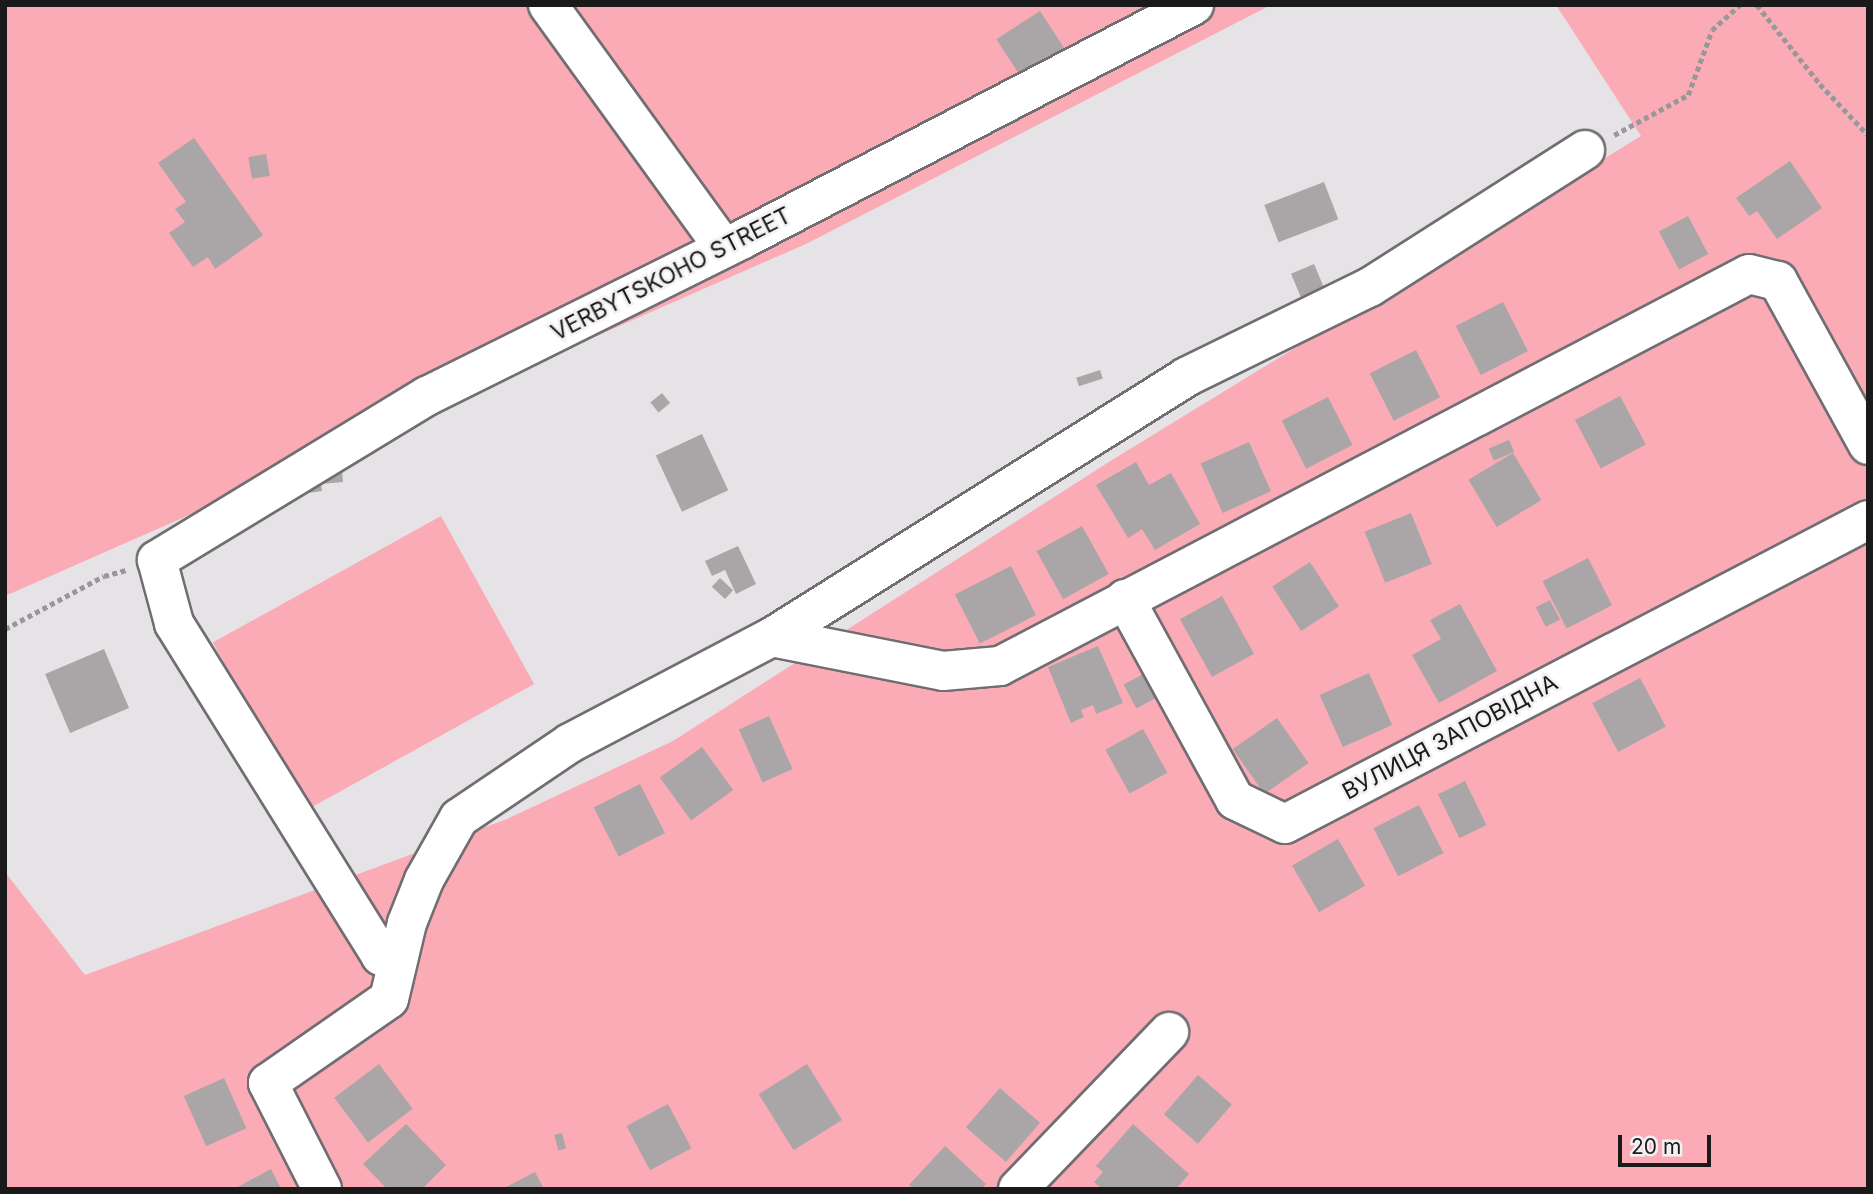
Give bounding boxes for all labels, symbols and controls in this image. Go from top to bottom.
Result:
street label: VERBYTSKOHO STREET [546,201,796,347]
street label: ВУЛИЦЯ ЗАПОВІДНА [1338,669,1562,805]
scale bar [1621,1120,1714,1164]
text: 20 m [1631,1134,1681,1159]

